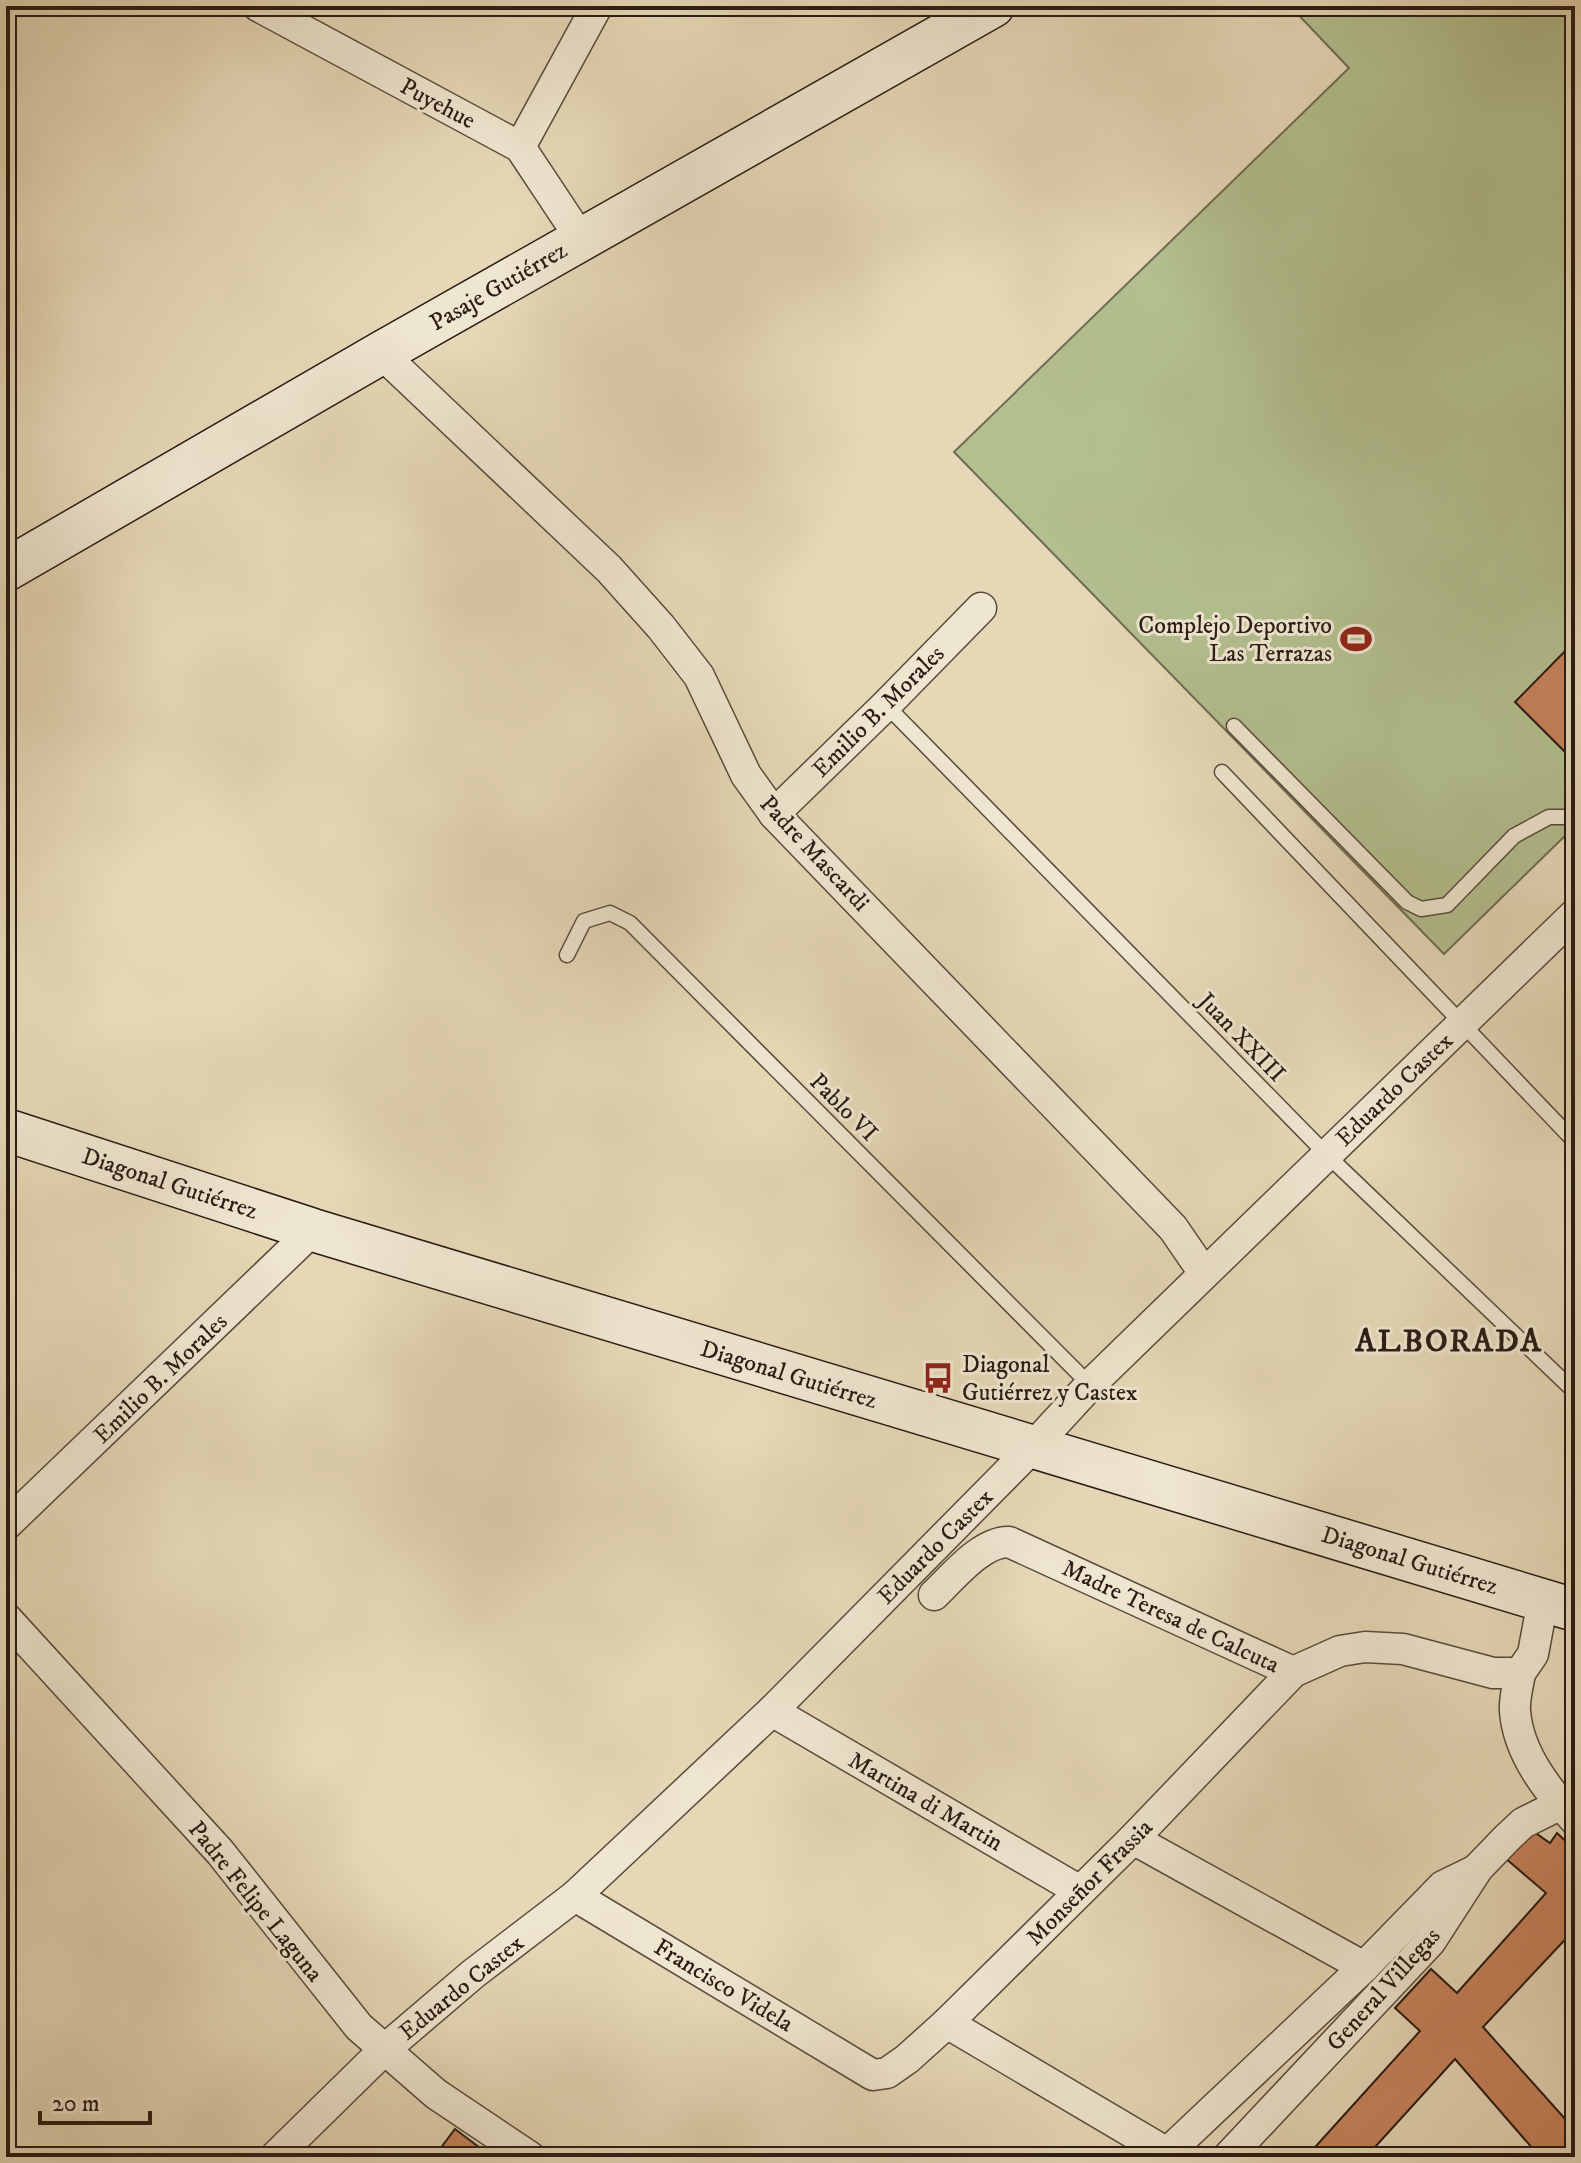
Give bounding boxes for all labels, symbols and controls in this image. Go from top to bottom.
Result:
street label: Puyehue [395,72,480,136]
street label: Pasaje Gutiérrez [424,235,573,338]
place label: Complejo Deportivo Las Terrazas [1138,611,1332,669]
sports icon: Complejo Deportivo Las Terrazas [1339,622,1373,656]
street label: Emilio B. Morales [806,639,951,784]
street label: Padre Mascardi [753,789,876,918]
street label: Juan XXIII [1190,985,1291,1089]
street label: Eduardo Castex [1330,1026,1460,1153]
street label: Pablo VI [803,1067,884,1148]
street label: Diagonal Gutiérrez [78,1141,262,1227]
street label: Emilio B. Morales [87,1307,234,1450]
district label: ALBORADA [1354,1322,1543,1362]
street label: Diagonal Gutiérrez [697,1334,881,1416]
place label: Diagonal Gutiérrez y Castex [962,1350,1138,1408]
bus stop icon: Diagonal Gutiérrez y Castex [921,1361,955,1395]
street label: Eduardo Castex [871,1482,1000,1611]
street label: Diagonal Gutiérrez [1318,1520,1502,1602]
street label: Madre Teresa de Calcuta [1057,1553,1285,1681]
street label: Martina di Martin [843,1745,1009,1858]
street label: Monseñor Frassia [1020,1813,1160,1952]
street label: Padre Felipe Laguna [181,1815,330,1989]
street label: General Villegas [1320,1922,1447,2058]
street label: Eduardo Castex [393,1928,530,2047]
street label: Francisco Videla [648,1932,799,2040]
scale bar [40,2075,150,2125]
text: 20 m [52,2089,100,2119]

